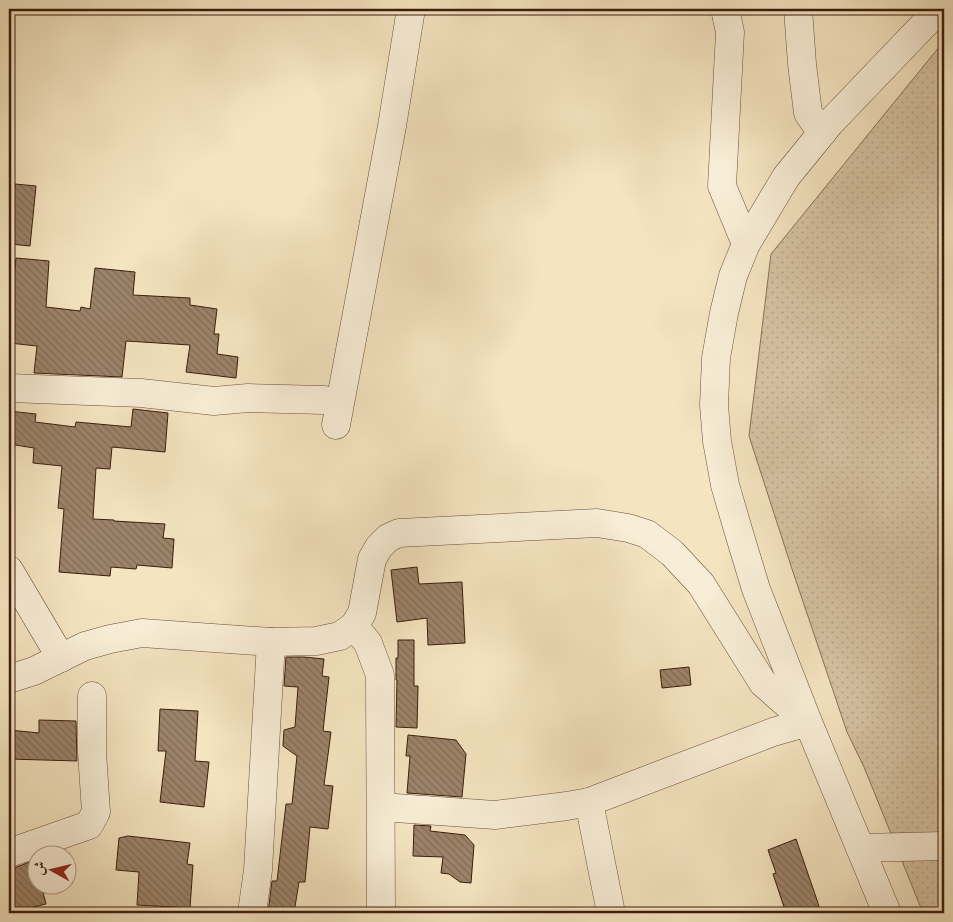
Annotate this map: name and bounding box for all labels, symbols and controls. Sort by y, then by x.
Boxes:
north arrow [28,844,78,894]
text: ش [28,860,50,876]

